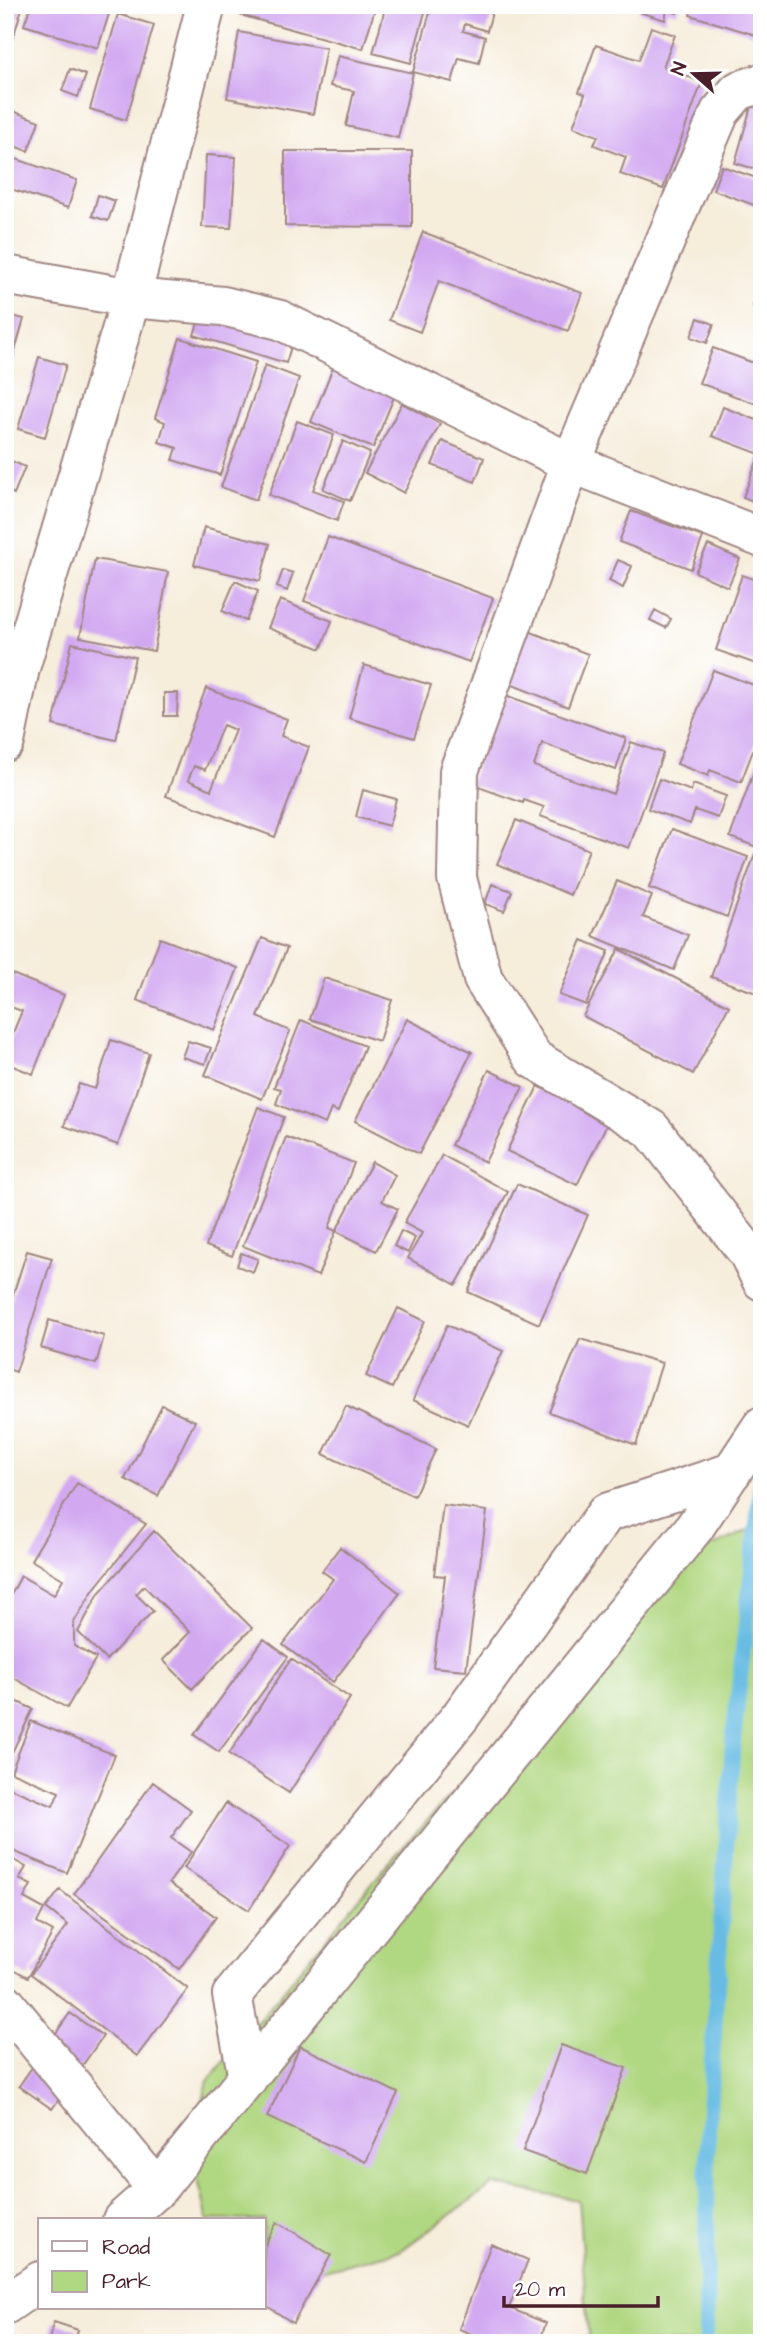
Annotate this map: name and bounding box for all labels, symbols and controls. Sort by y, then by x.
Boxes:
north arrow [658,38,728,108]
text: N [665,58,694,79]
legend [38,2218,266,2310]
text: Road [102,2233,150,2262]
scale bar [504,2264,658,2308]
text: Park [102,2267,151,2296]
text: 20 m [515,2275,566,2304]

